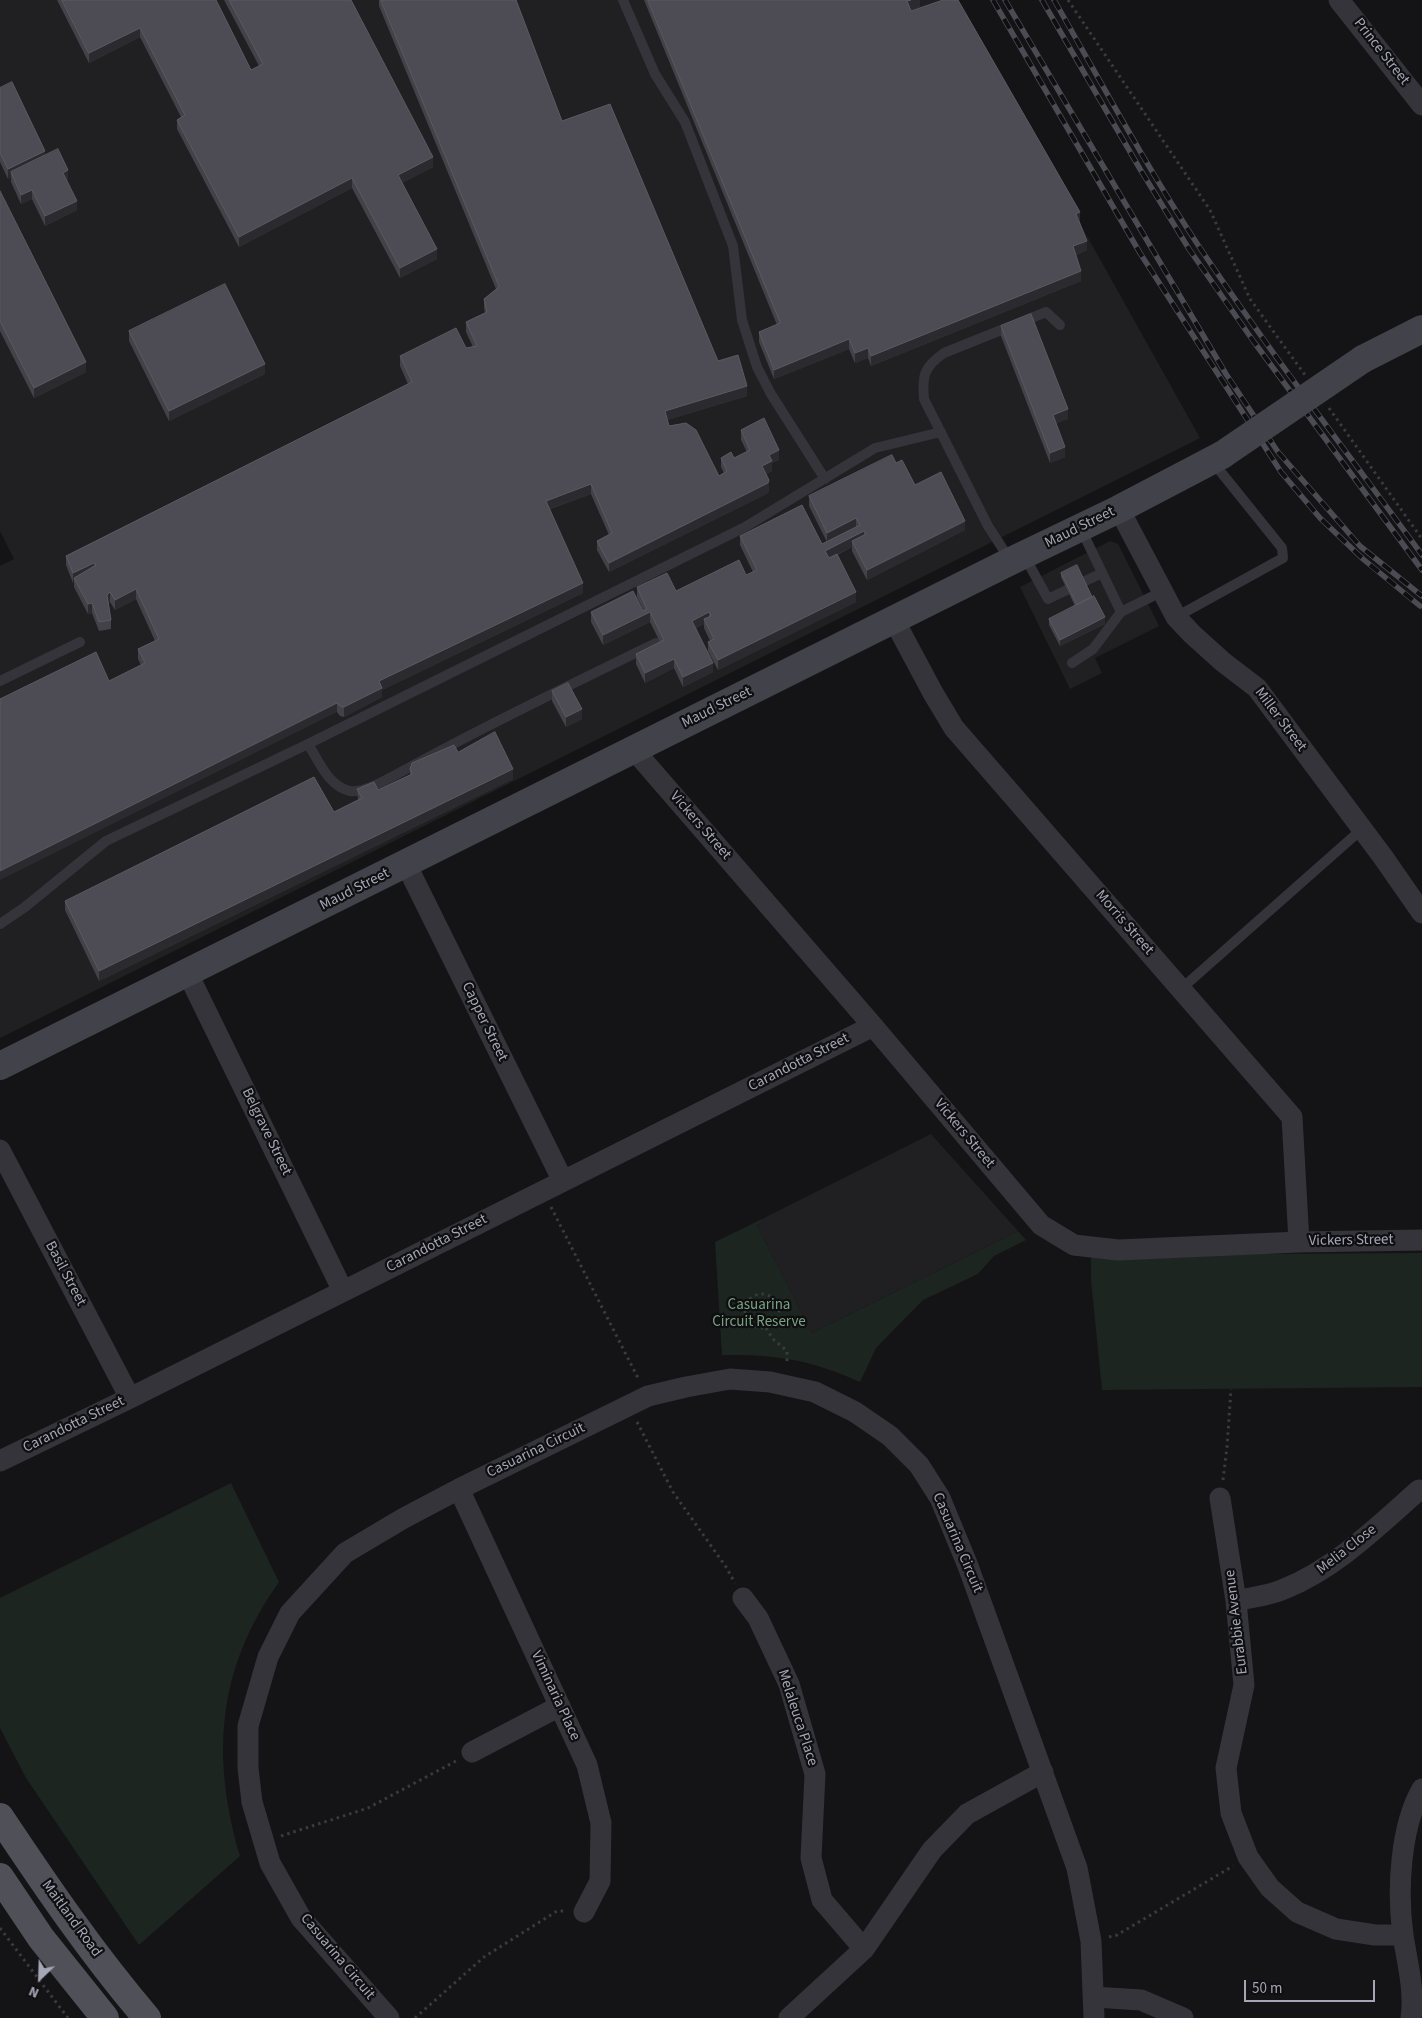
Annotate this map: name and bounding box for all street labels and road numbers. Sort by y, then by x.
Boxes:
street label: Prince Street [1349,15,1413,89]
street label: Maud Street [1042,503,1118,553]
street label: Maud Street [679,683,755,733]
street label: Miller Street [1250,684,1310,756]
street label: Vickers Street [665,788,735,864]
street label: Maud Street [317,865,393,915]
street label: Morris Street [1091,887,1157,959]
street label: Capper Street [457,979,511,1065]
street label: Carandotta Street [746,1030,852,1096]
street label: Belgrave Street [237,1085,295,1179]
street label: Vickers Street [930,1096,998,1172]
street label: Carandotta Street [384,1211,490,1277]
street label: Vickers Street [1308,1231,1394,1251]
street label: Basil Street [40,1239,90,1309]
street label: Carandotta Street [20,1393,128,1457]
street label: Casuarina Circuit [484,1419,588,1483]
street label: Casuarina Circuit [928,1490,986,1596]
street label: Melia Close [1314,1521,1380,1579]
street label: Eurabbie Avenue [1222,1569,1252,1675]
street label: Viminaria Place [526,1648,584,1744]
street label: Melaleuca Place [773,1668,821,1768]
street label: Maitland Road [37,1877,105,1961]
street label: Casuarina Circuit [296,1910,378,2004]

